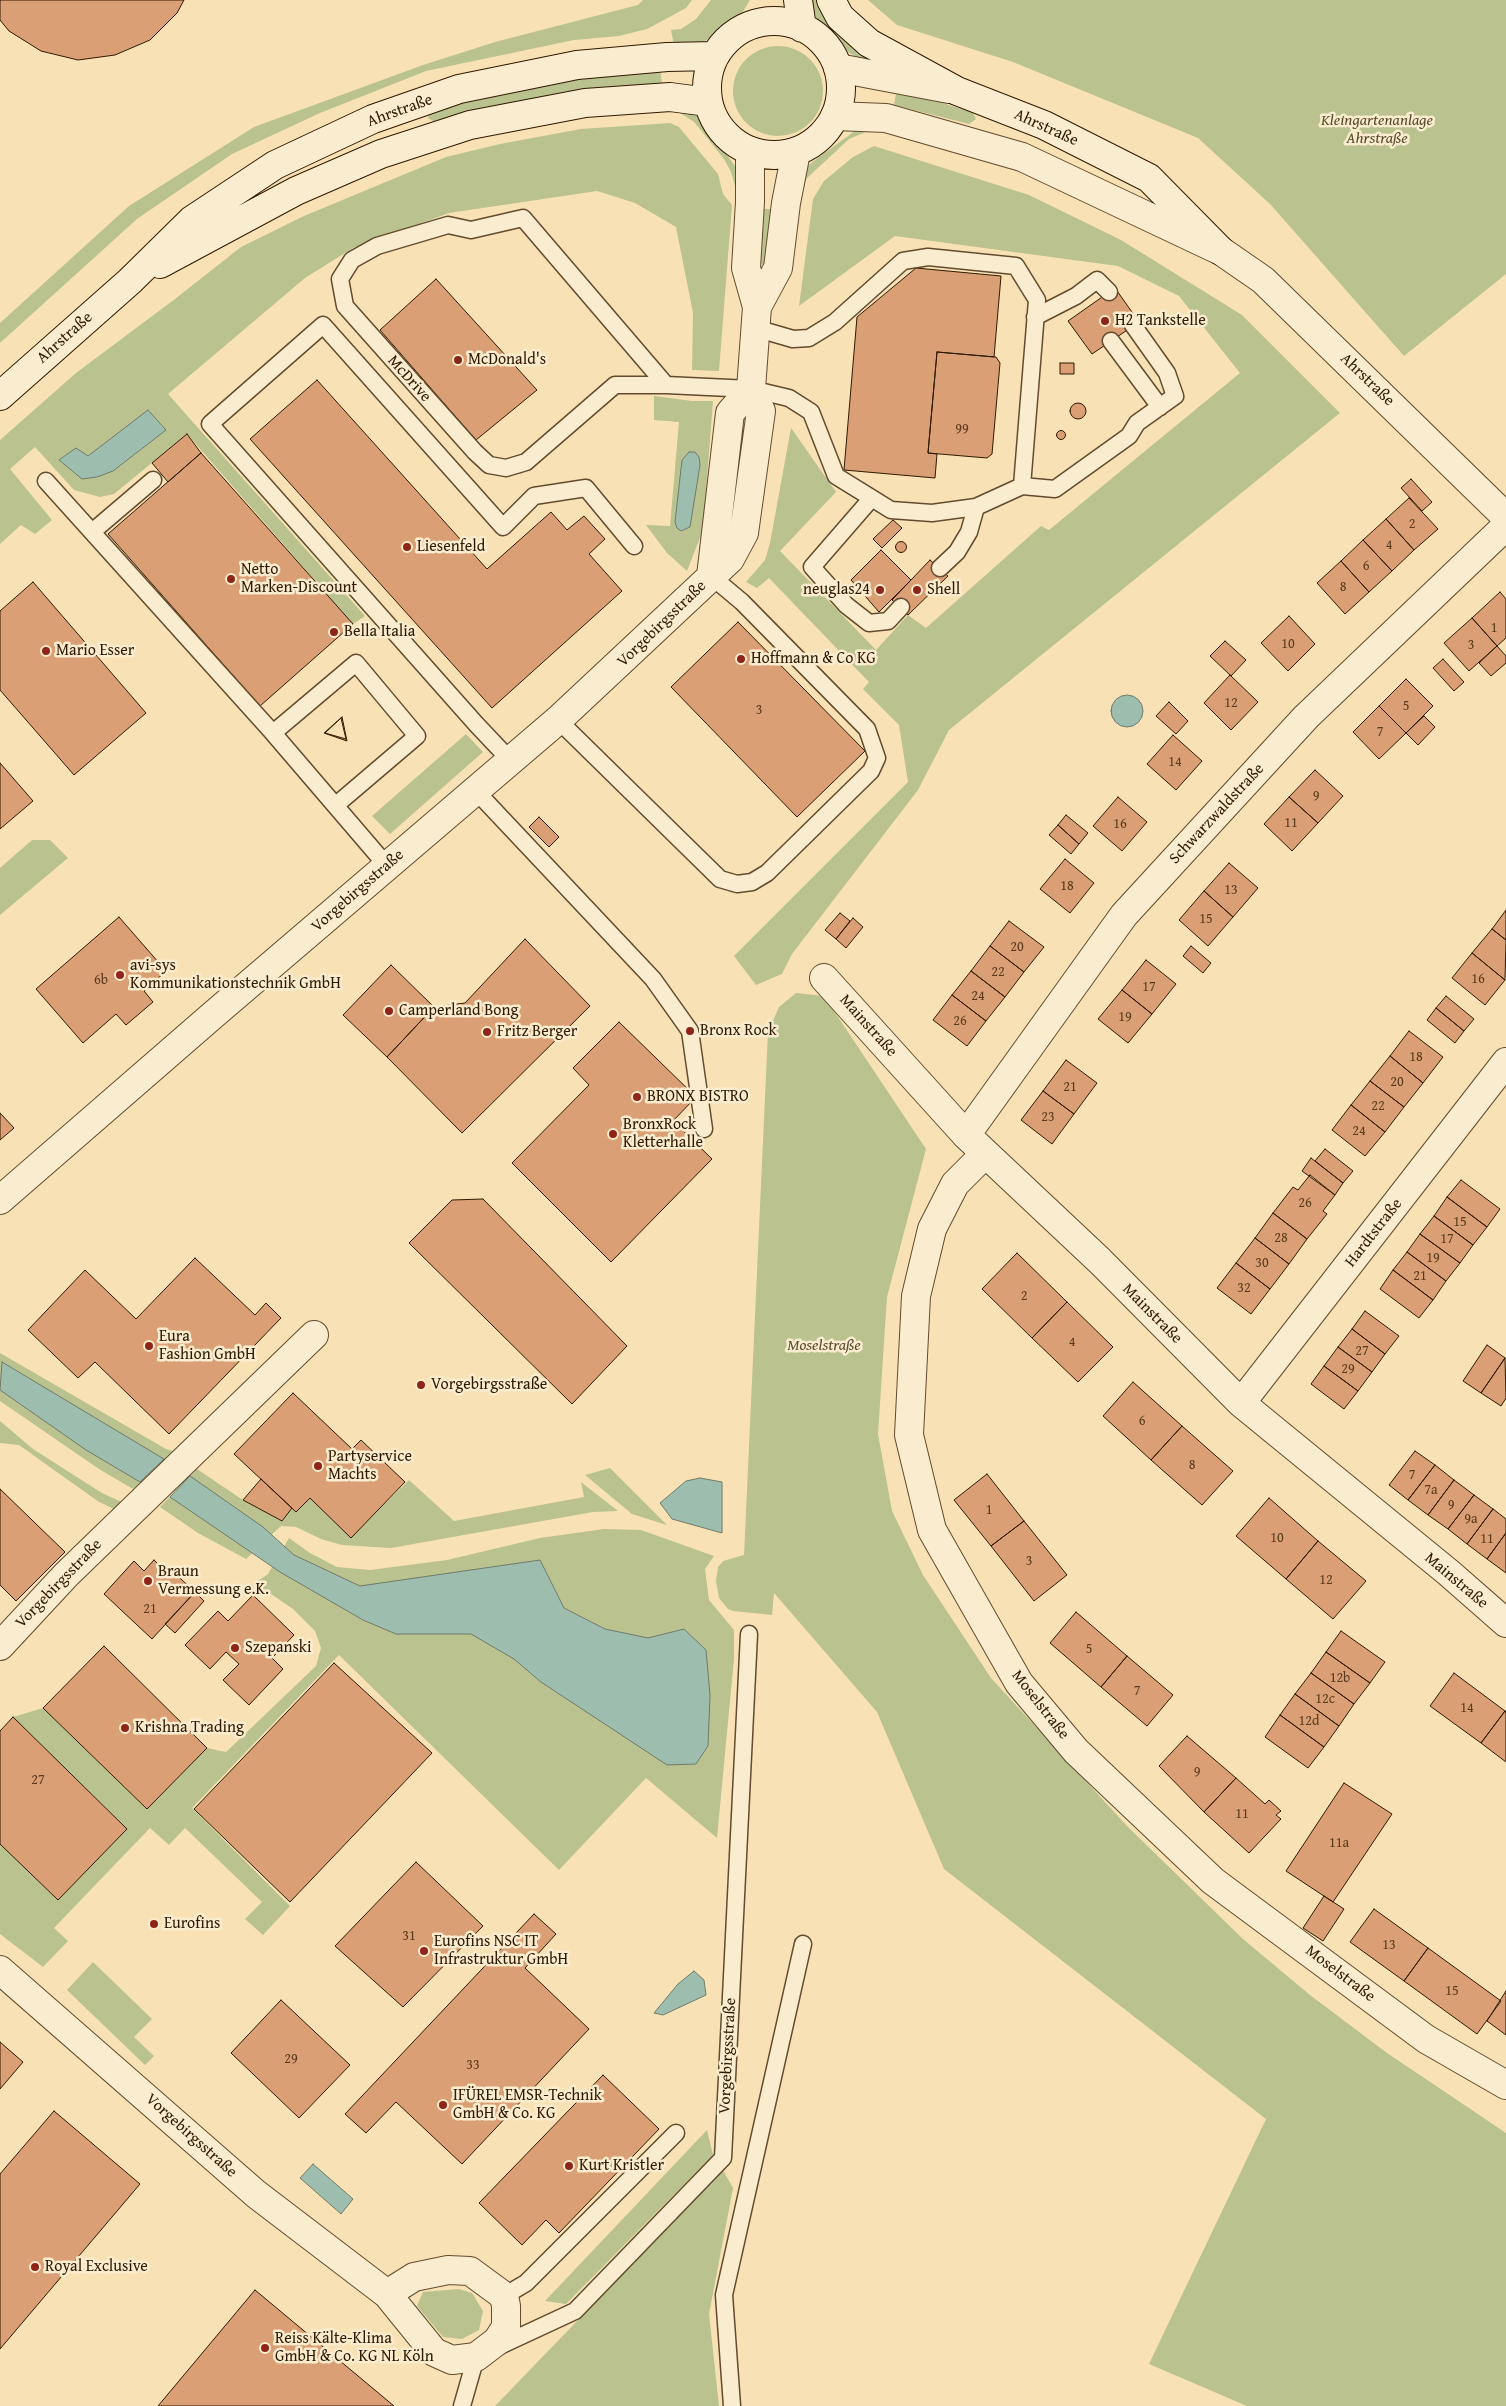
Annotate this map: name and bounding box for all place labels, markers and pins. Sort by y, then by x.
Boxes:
place label: H2 Tankstelle [1115,311,1206,331]
marker: H2 Tankstelle [1099,315,1111,327]
place label: McDonald's [468,350,546,370]
marker: McDonald's [452,354,464,366]
place label: Liesenfeld [417,537,485,557]
marker: Liesenfeld [401,541,413,553]
place label: Netto Marken-Discount [241,560,357,598]
marker: Netto Marken-Discount [225,573,237,585]
place label: neuglas24 [803,580,870,600]
place label: Shell [927,580,960,600]
marker: neuglas24 [874,584,886,596]
marker: Shell [911,584,923,596]
place label: Bella Italia [344,622,415,642]
marker: Bella Italia [328,626,340,638]
place label: Mario Esser [56,641,134,661]
marker: Mario Esser [40,645,52,657]
place label: Hoffmann & Co KG [751,649,876,669]
marker: Hoffmann & Co KG [735,653,747,665]
place label: avi-sys Kommunikationstechnik GmbH [130,956,341,994]
marker: avi-sys Kommunikationstechnik GmbH [114,969,126,981]
place label: Camperland Bong [399,1001,518,1021]
marker: Camperland Bong [383,1005,395,1017]
place label: Bronx Rock [700,1021,777,1041]
place label: Fritz Berger [497,1022,577,1042]
marker: Bronx Rock [684,1025,696,1037]
marker: Fritz Berger [481,1026,493,1038]
place label: BRONX BISTRO [647,1087,749,1107]
marker: BRONX BISTRO [631,1091,643,1103]
place label: BronxRock Kletterhalle [623,1115,703,1153]
marker: BronxRock Kletterhalle [607,1128,619,1140]
place label: Eura Fashion GmbH [159,1327,256,1365]
marker: Eura Fashion GmbH [143,1340,155,1352]
place label: Vorgebirgsstraße [431,1375,547,1395]
marker: Vorgebirgsstraße [415,1379,427,1391]
place label: Partyservice Machts [328,1447,412,1485]
marker: Partyservice Machts [312,1460,324,1472]
place label: Braun Vermessung e.K. [158,1562,269,1600]
marker: Braun Vermessung e.K. [142,1575,154,1587]
place label: Szepanski [245,1638,311,1658]
marker: Szepanski [229,1642,241,1654]
place label: Krishna Trading [135,1718,244,1738]
marker: Krishna Trading [119,1722,131,1734]
place label: Eurofins [164,1914,220,1934]
marker: Eurofins [148,1918,160,1930]
place label: Eurofins NSC IT Infrastruktur GmbH [434,1932,568,1970]
marker: Eurofins NSC IT Infrastruktur GmbH [418,1945,430,1957]
place label: IFÜREL EMSR-Technik GmbH & Co. KG [453,2086,602,2124]
marker: IFÜREL EMSR-Technik GmbH & Co. KG [437,2099,449,2111]
place label: Kurt Kristler [579,2156,664,2176]
marker: Kurt Kristler [563,2160,575,2172]
place label: Royal Exclusive [45,2257,148,2277]
marker: Royal Exclusive [29,2261,41,2273]
place label: Reiss Kälte-Klima GmbH & Co. KG NL Köln [275,2329,434,2367]
marker: Reiss Kälte-Klima GmbH & Co. KG NL Köln [259,2342,271,2354]

